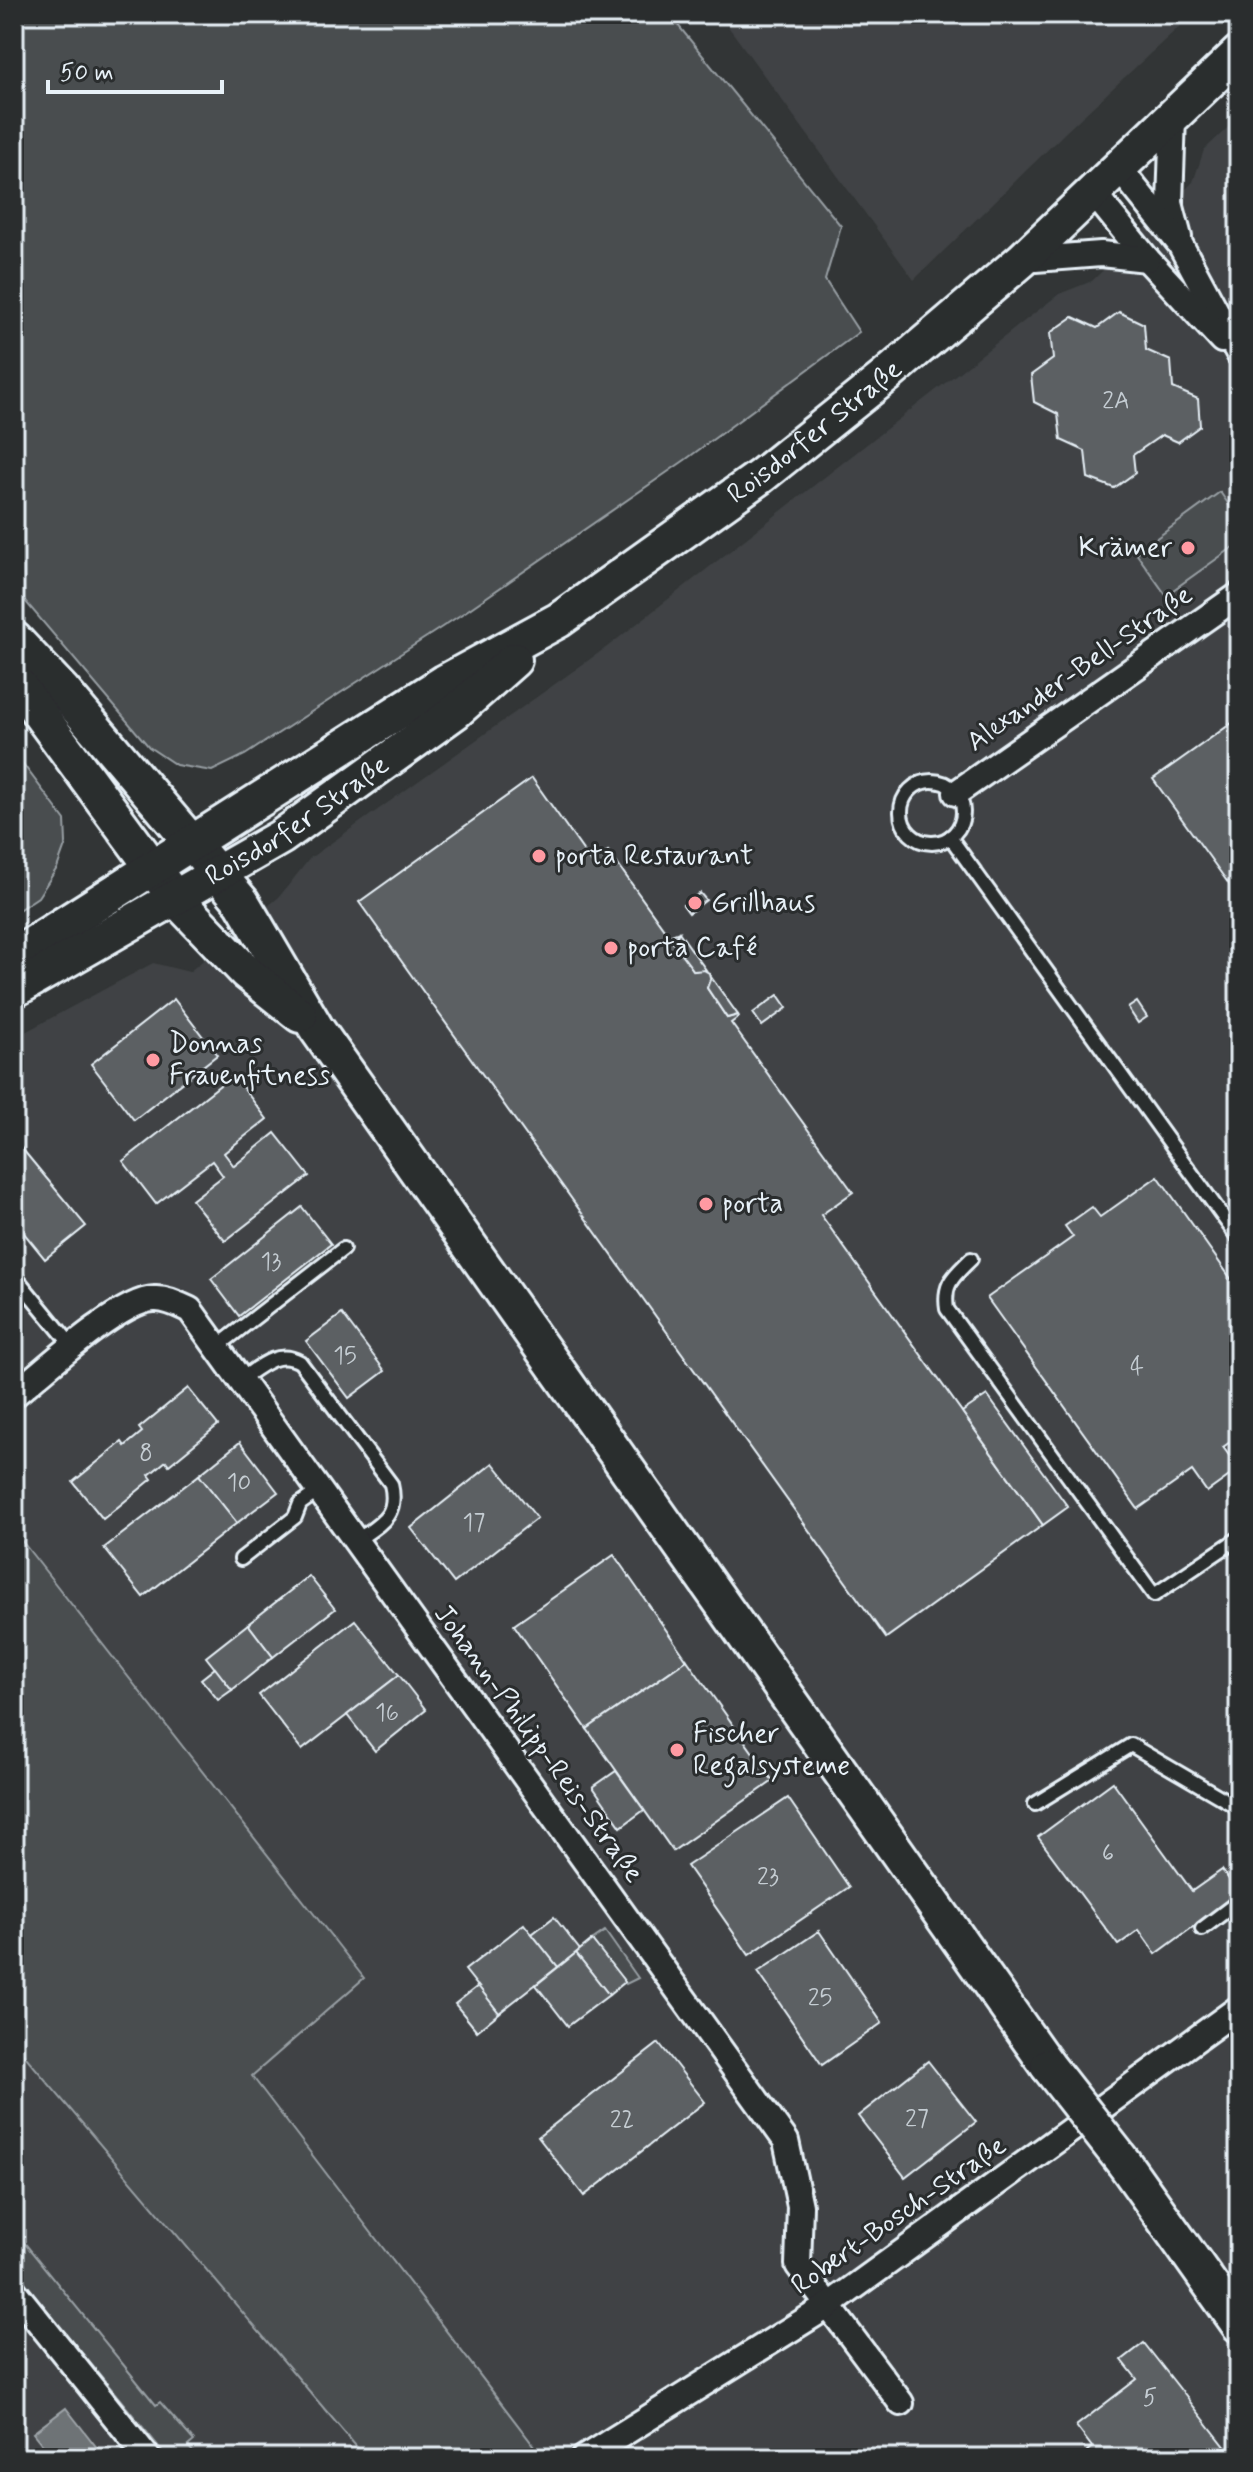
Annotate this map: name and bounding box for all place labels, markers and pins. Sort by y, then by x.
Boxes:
place label: Krämer [1079,530,1172,567]
marker: Krämer [1179,539,1197,557]
place label: porta Restaurant [555,838,753,875]
marker: porta Restaurant [530,847,548,865]
place label: Grillhaus [711,885,815,922]
marker: Grillhaus [686,894,704,912]
place label: porta Café [627,930,757,967]
marker: porta Café [602,939,620,957]
place label: Donnas Frauenfitness [169,1026,330,1095]
marker: Donnas Frauenfitness [144,1051,162,1069]
place label: porta [722,1186,783,1223]
marker: porta [697,1195,715,1213]
place label: Fischer Regalsysteme [693,1716,850,1788]
marker: Fischer Regalsysteme [668,1741,686,1759]

